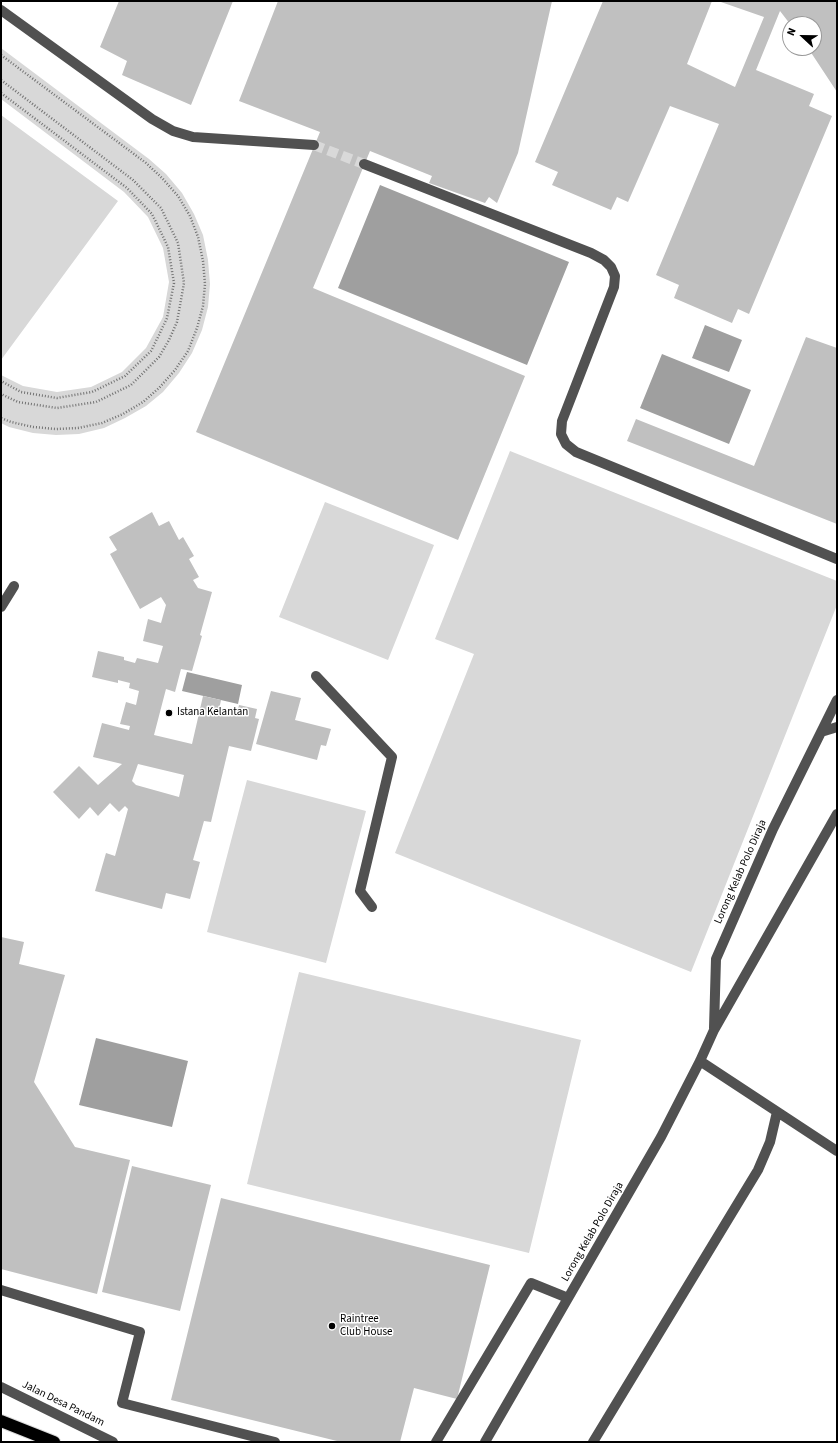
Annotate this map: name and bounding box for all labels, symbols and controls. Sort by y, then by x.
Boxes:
north arrow [782,16,822,56]
text: N [783,25,800,38]
place label: Istana Kelantan [177,706,248,720]
marker: Istana Kelantan [164,708,174,718]
street label: Lorong Kelab Polo Diraja [712,818,770,926]
street label: Lorong Kelab Polo Diraja [559,1180,627,1284]
place label: Raintree Club House [340,1313,393,1339]
marker: Raintree Club House [327,1321,337,1331]
street label: Jalan Desa Pandam [20,1378,106,1430]

